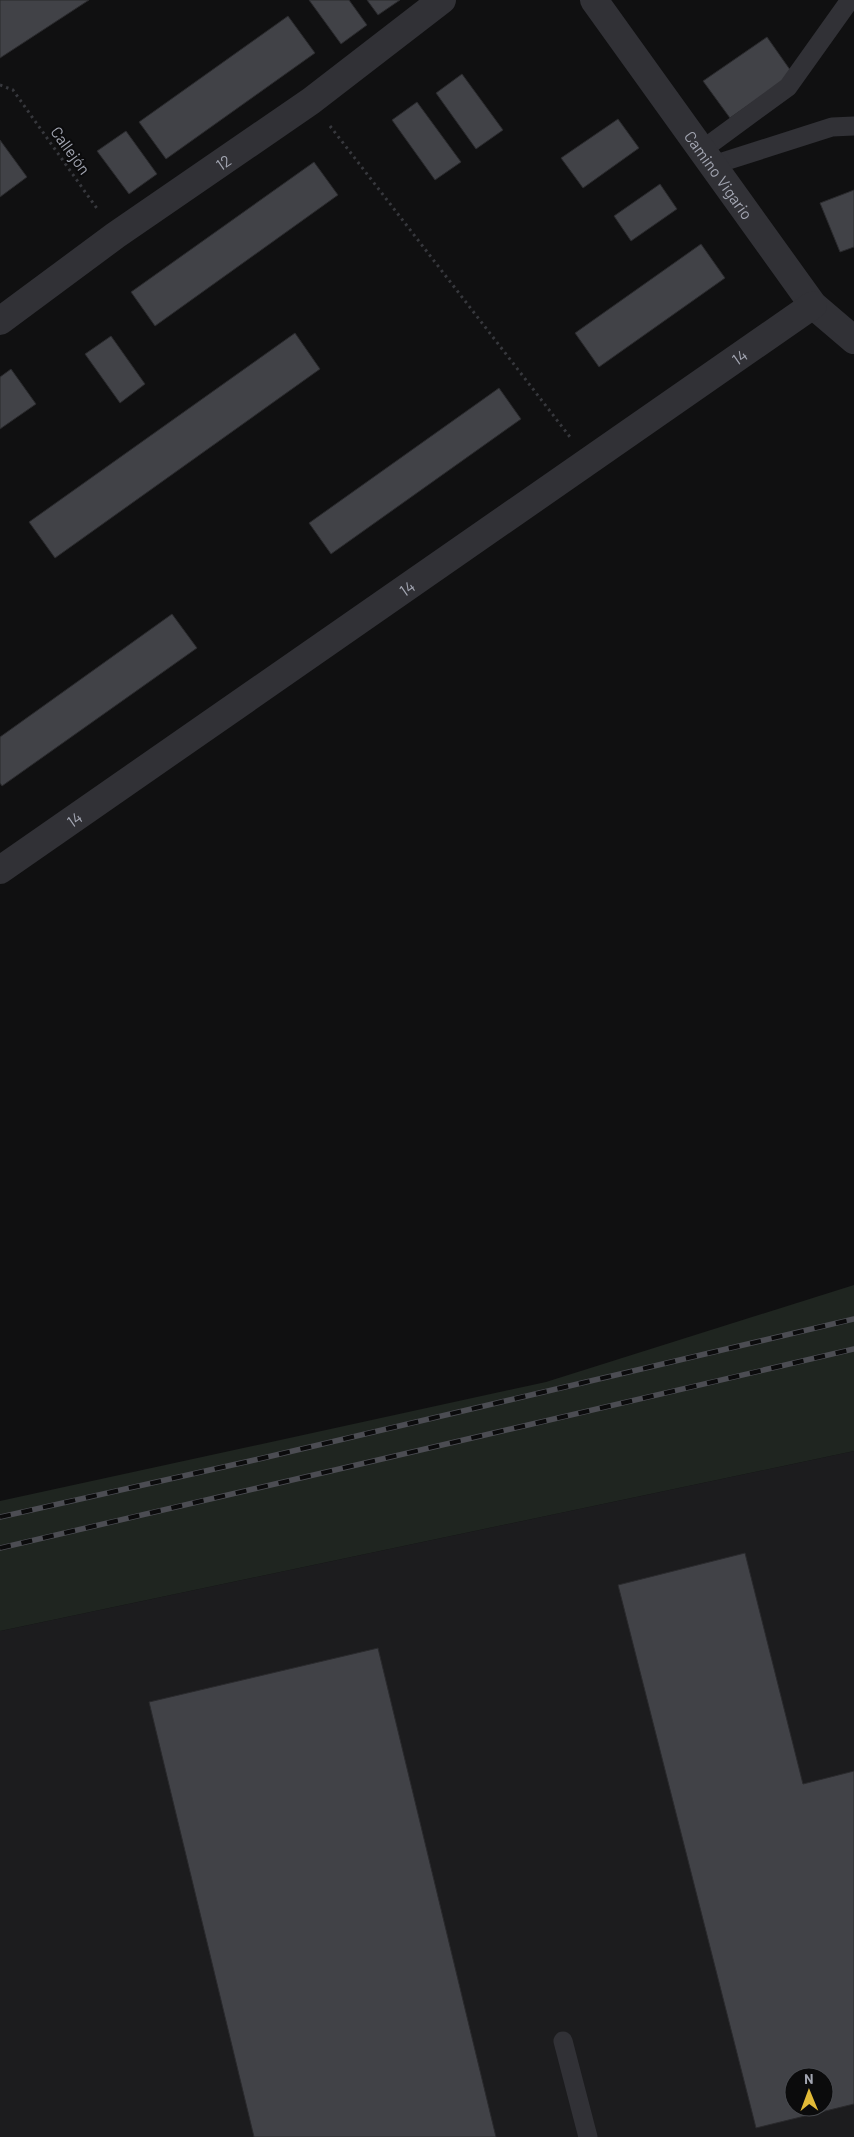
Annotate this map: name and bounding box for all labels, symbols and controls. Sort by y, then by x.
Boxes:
street label: Callejón [47,122,95,178]
street label: Camino Vigario [681,127,758,223]
street label: 12 [212,150,234,173]
street label: 14 [728,344,750,368]
street label: 14 [395,576,418,599]
street label: 14 [63,807,85,831]
north arrow [784,2067,834,2117]
text: N [804,2070,814,2087]

